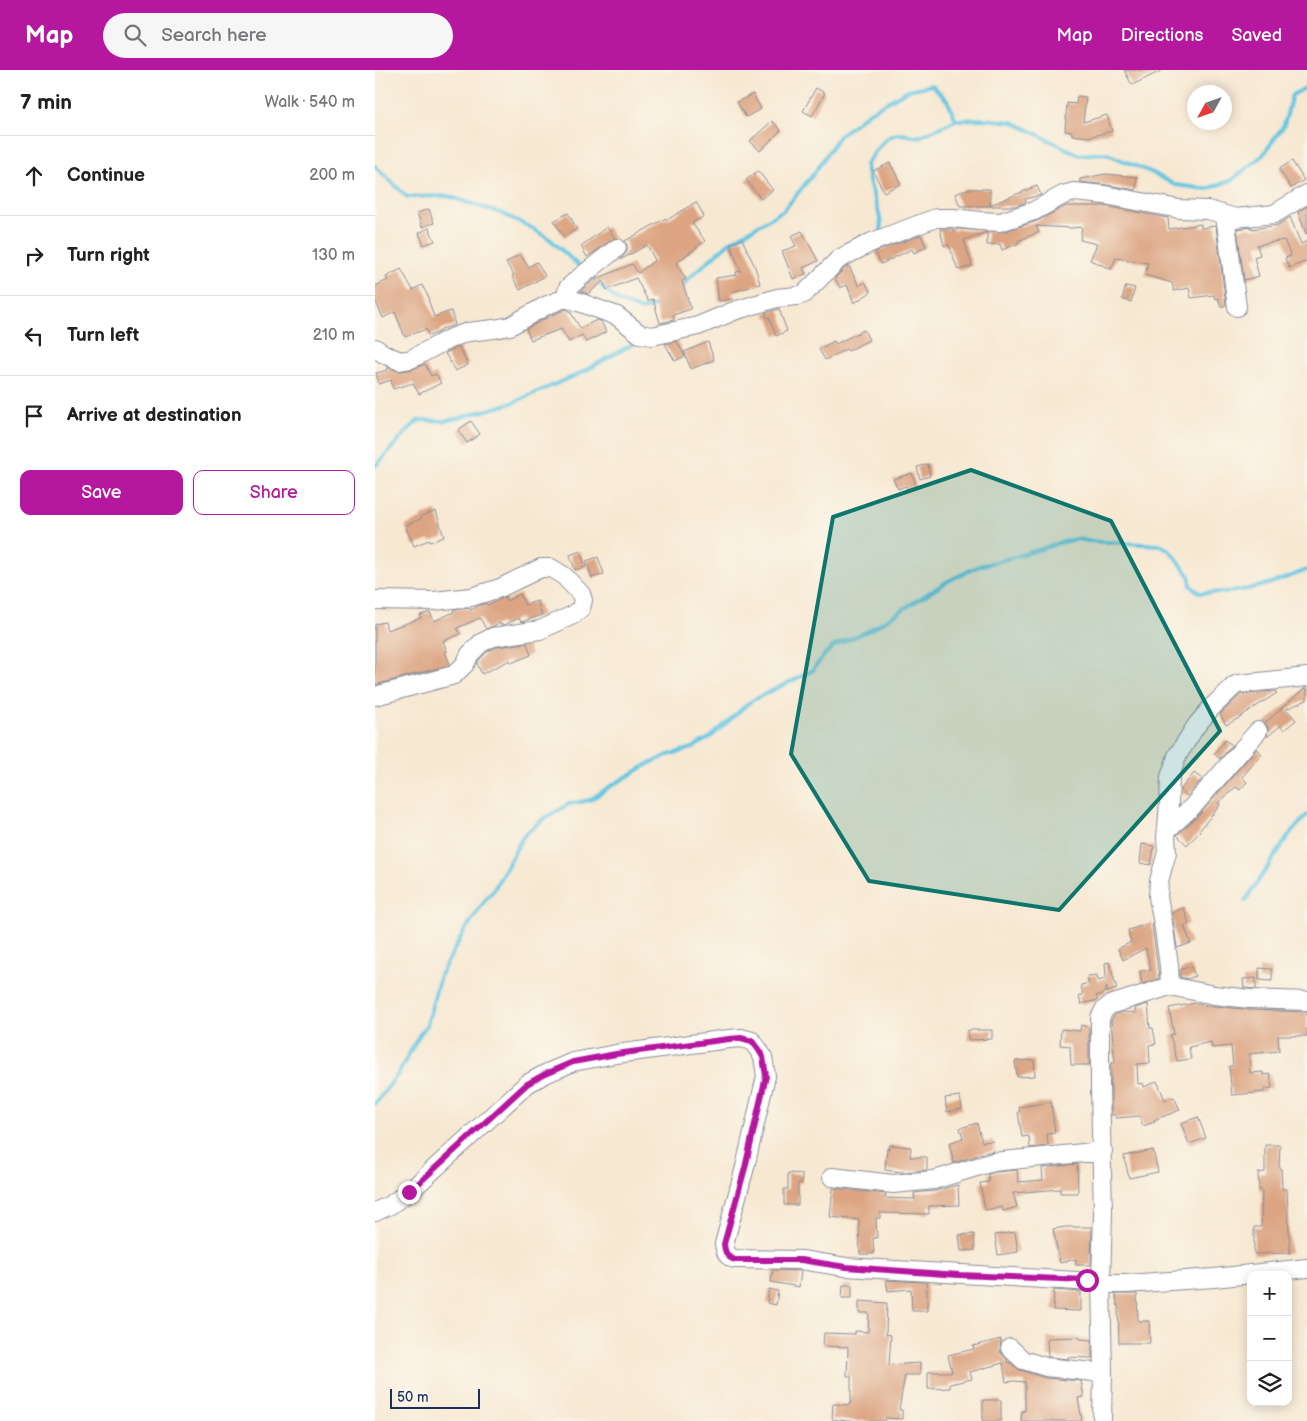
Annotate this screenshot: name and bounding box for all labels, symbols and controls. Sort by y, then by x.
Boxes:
search box [103,13,453,58]
text: Map [25,21,73,50]
icon: search [121,21,149,49]
text: Search here [161,24,267,47]
text: Map [1057,25,1093,46]
text: Directions [1121,25,1203,46]
text: Saved [1231,25,1282,46]
north arrow [1187,85,1232,130]
text: 7 min [20,90,72,115]
text: Walk · 540 m [265,93,355,112]
icon: ahead [20,162,48,190]
text: Continue [67,164,145,187]
text: 200 m [309,166,355,185]
icon: right [20,242,48,270]
text: Turn right [67,244,150,267]
text: 130 m [312,246,355,265]
icon: left [20,322,48,350]
text: Turn left [67,324,139,347]
text: 210 m [313,326,355,345]
icon: arrive [20,402,48,430]
text: Arrive at destination [67,404,242,427]
button: Save [20,470,183,515]
button: Share [193,470,355,515]
route end [398,1181,421,1204]
route start [1076,1269,1099,1292]
map controls [1247,1271,1292,1406]
button: + [1247,1271,1292,1316]
button: − [1247,1316,1292,1361]
button: layers [1247,1361,1292,1406]
scale bar [390,1386,480,1409]
text: 50 m [397,1389,429,1406]

